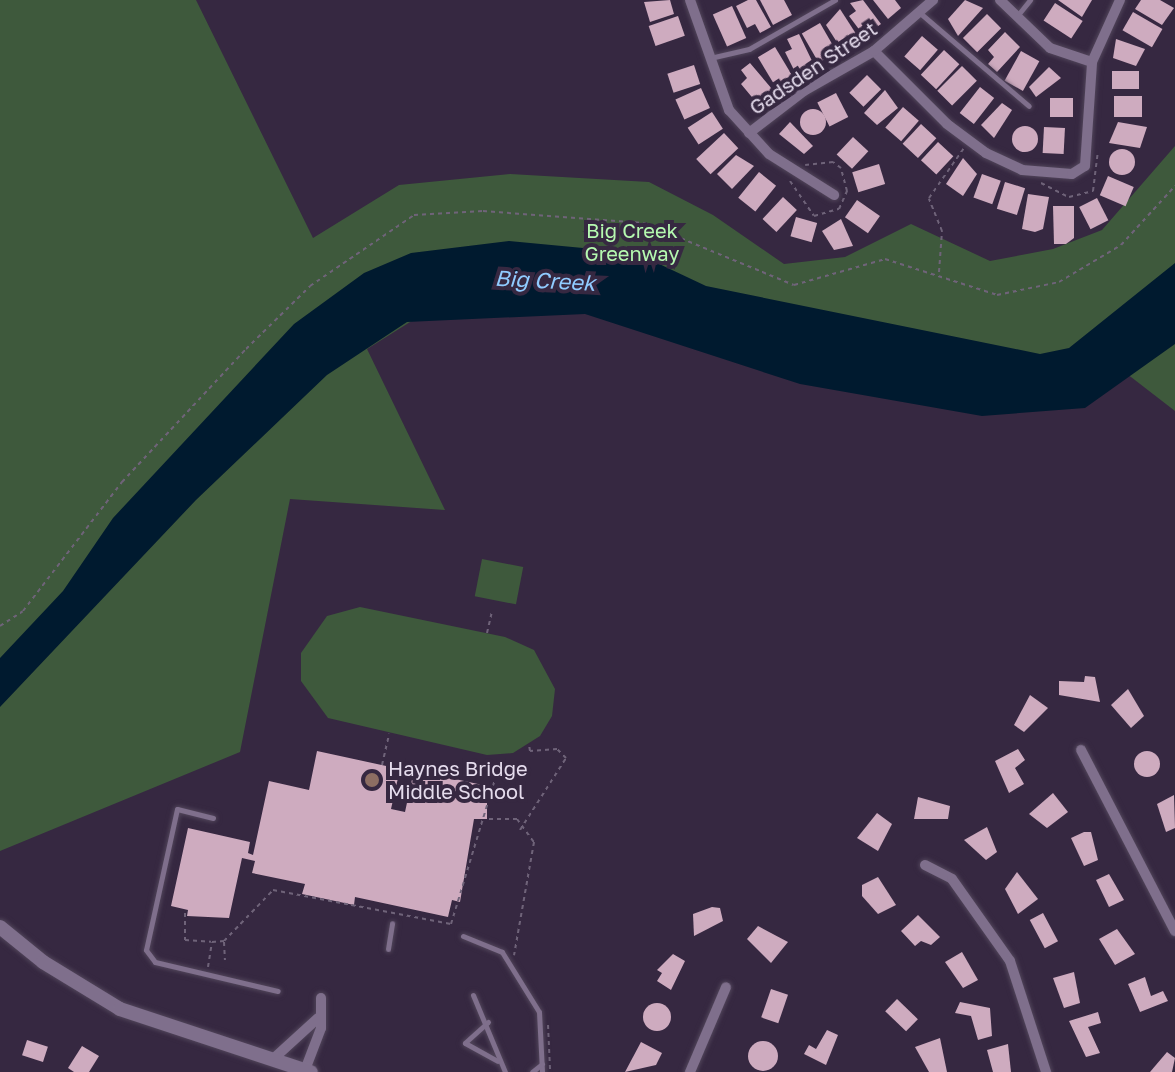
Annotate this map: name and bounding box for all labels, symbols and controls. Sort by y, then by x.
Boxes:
street label: Gadsden Street [745,16,881,120]
park label: Big Creek Greenway [585,219,679,266]
water label: Big Creek [494,264,596,296]
place label: Haynes Bridge Middle School [388,756,528,803]
marker: Haynes Bridge Middle School [363,771,381,789]

